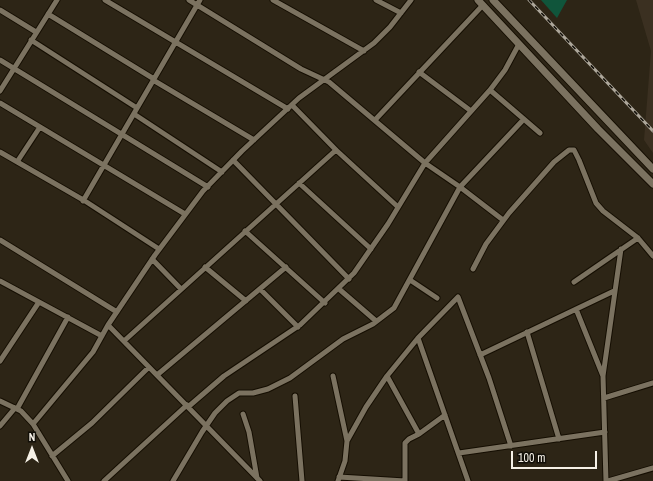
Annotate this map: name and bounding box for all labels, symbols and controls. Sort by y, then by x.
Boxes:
north arrow [12,429,52,469]
text: N [29,430,35,444]
scale bar [513,443,599,469]
text: 100 m [518,450,545,466]

